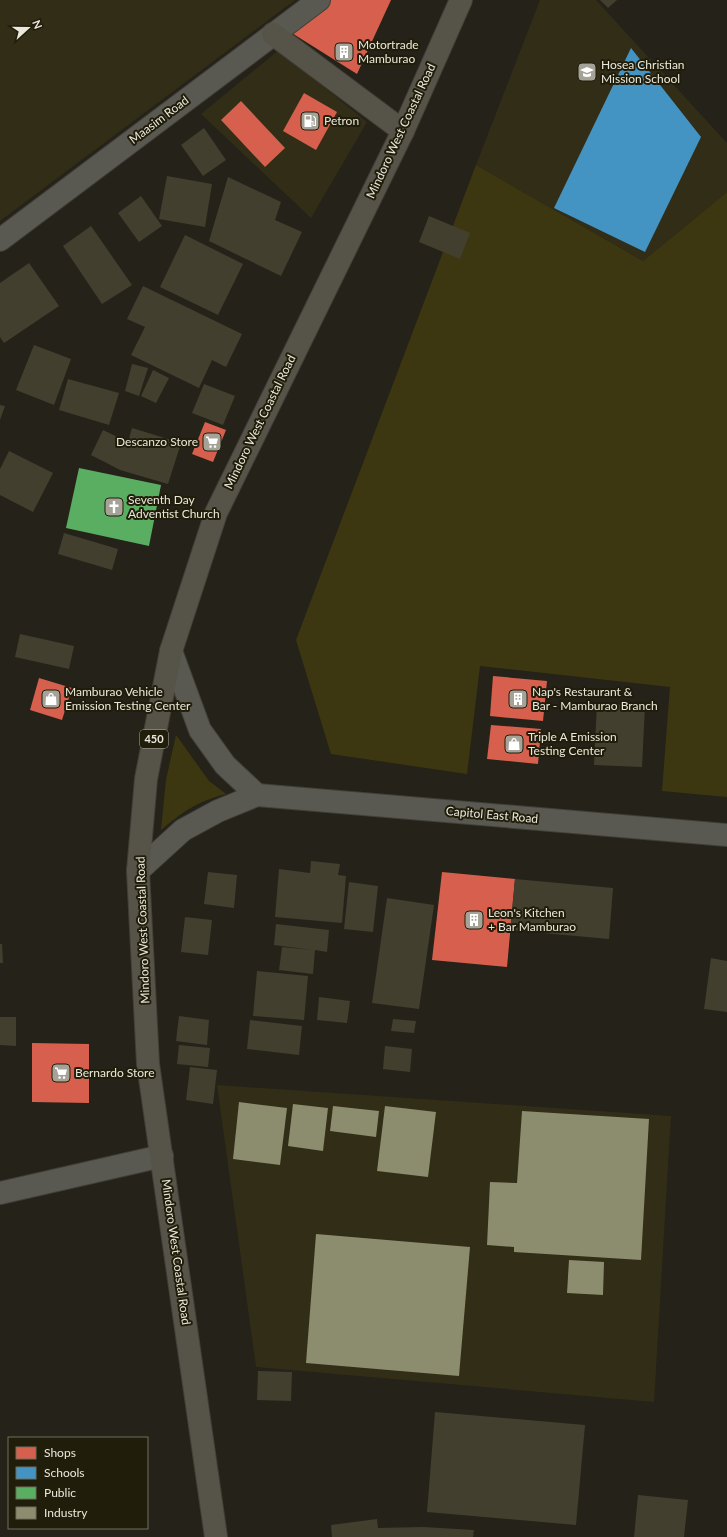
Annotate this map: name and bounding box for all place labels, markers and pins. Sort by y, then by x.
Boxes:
place label: Motortrade Mamburao [358,37,419,66]
building icon: Motortrade Mamburao [333,41,355,63]
place label: Hosea Christian Mission School [601,57,685,86]
school or university icon: Hosea Christian Mission School [576,61,598,83]
fuel station icon: Petron [299,110,321,132]
place label: Petron [324,113,359,128]
supermarket icon: Descanzo Store [201,431,223,453]
place label: Descanzo Store [116,434,198,449]
place label: Seventh Day Adventist Church [128,492,220,521]
church icon: Seventh Day Adventist Church [103,496,125,518]
place label: Mamburao Vehicle Emission Testing Center [65,684,191,713]
place label: Nap's Restaurant & Bar - Mamburao Branch [532,684,658,713]
shop icon: Mamburao Vehicle Emission Testing Center [40,688,62,710]
building icon: Nap's Restaurant & Bar - Mamburao Branch [507,688,529,710]
place label: Triple A Emission Testing Center [528,729,617,758]
shop icon: Triple A Emission Testing Center [503,733,525,755]
place label: Leon's Kitchen + Bar Mamburao [488,905,576,934]
building icon: Leon's Kitchen + Bar Mamburao [463,909,485,931]
supermarket icon: Bernardo Store [50,1062,72,1084]
place label: Bernardo Store [75,1065,155,1080]

